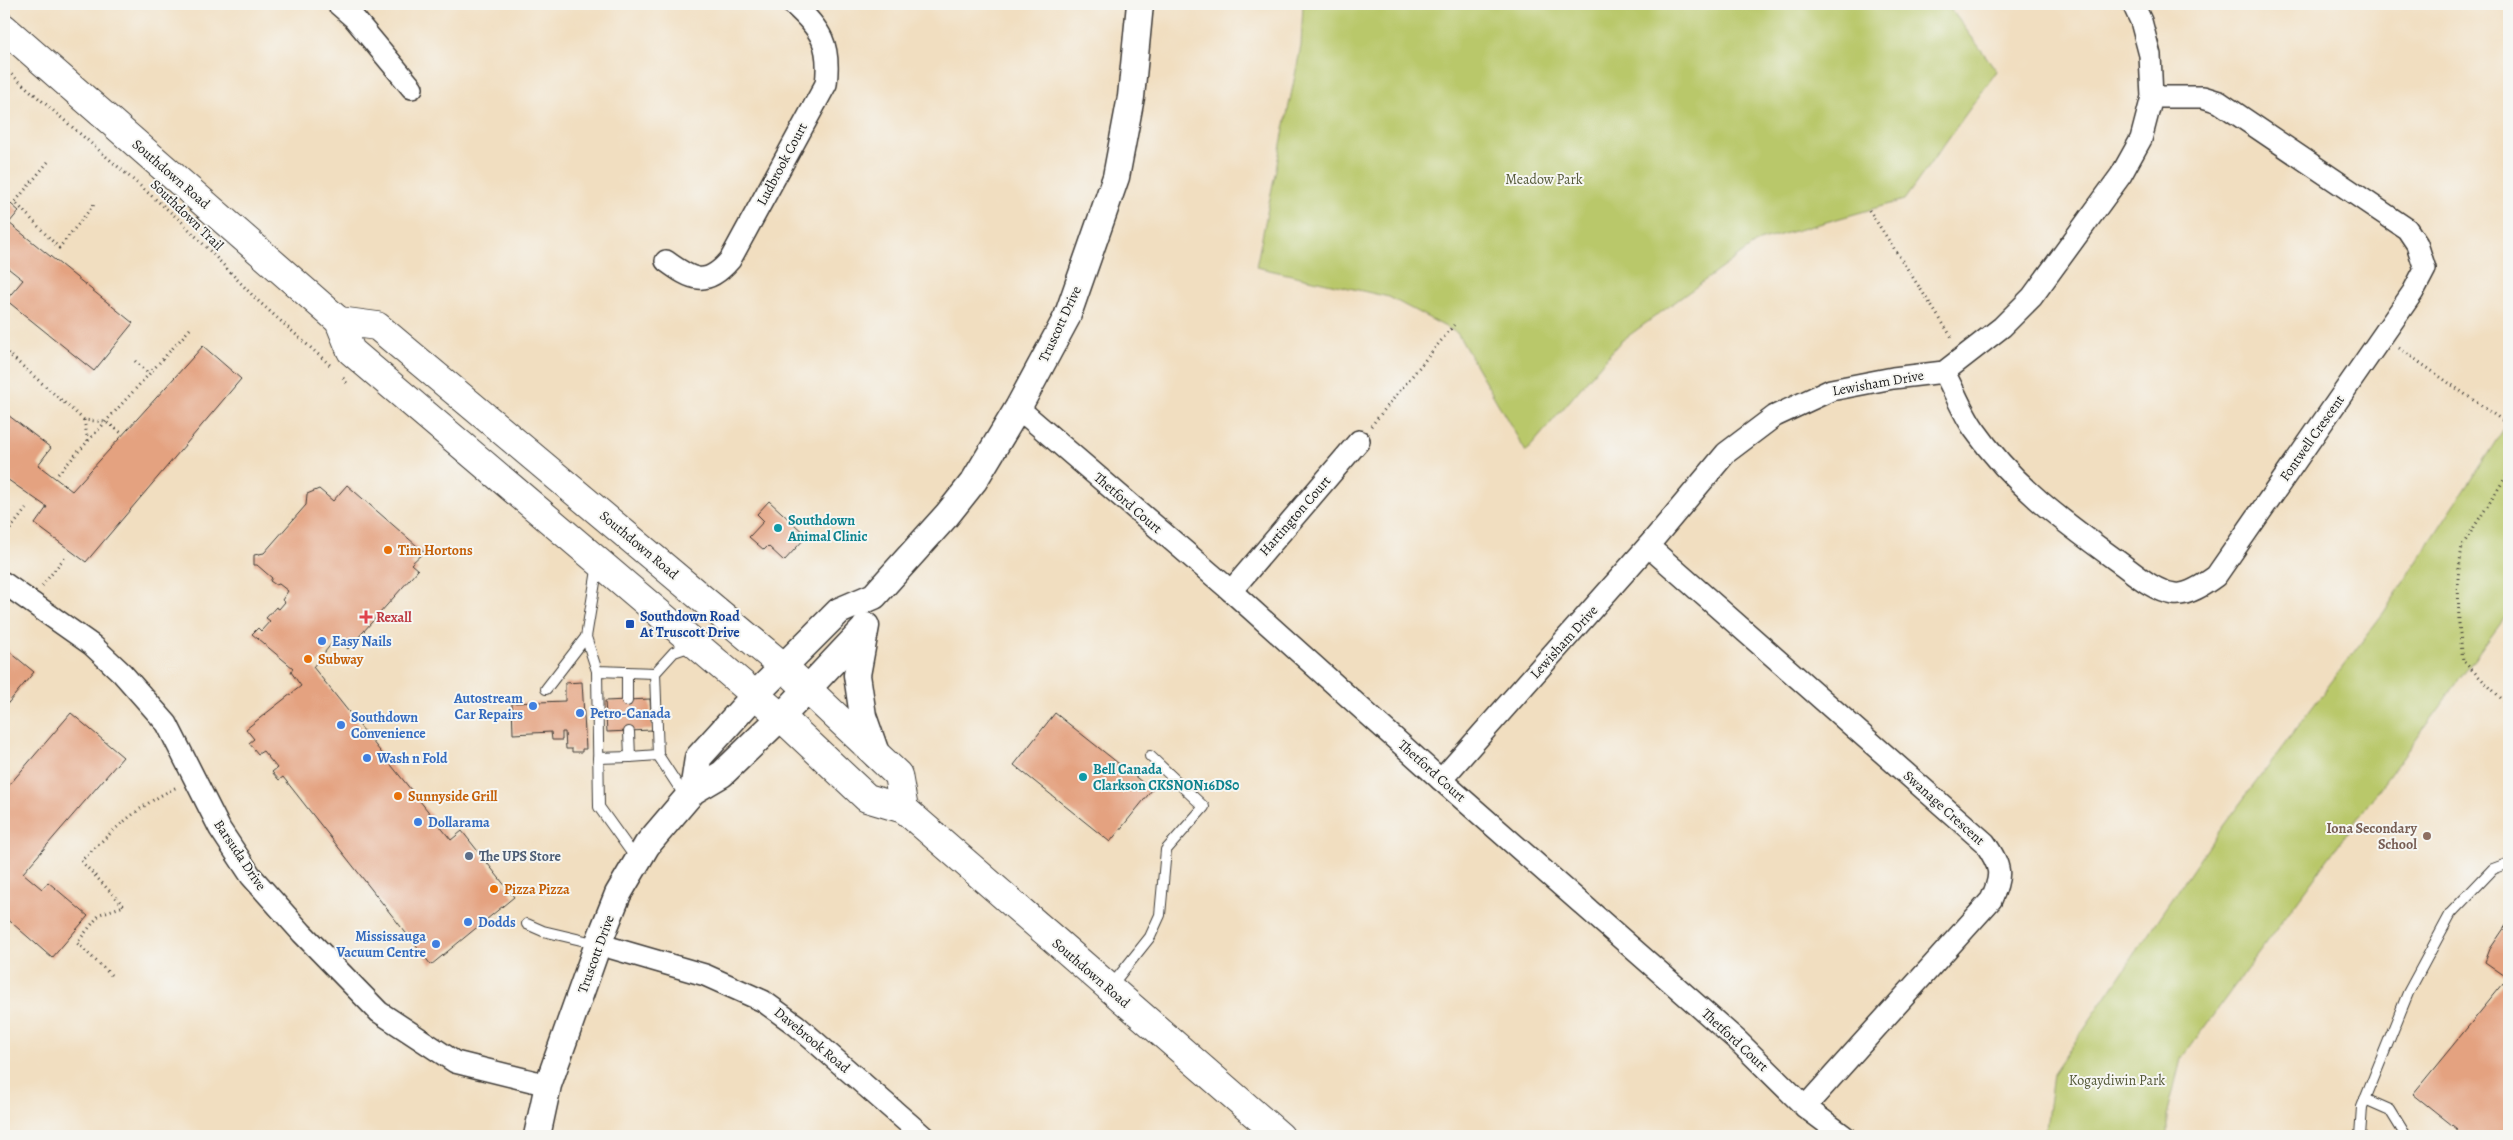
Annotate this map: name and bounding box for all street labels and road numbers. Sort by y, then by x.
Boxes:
street label: Ludbrook Court [752,119,812,209]
street label: Southdown Road [128,135,214,213]
street label: Southdown Trail [146,175,228,255]
street label: Truscott Drive [1034,283,1086,365]
street label: Lewisham Drive [1831,366,1925,400]
street label: Fontwell Crescent [2275,391,2349,485]
street label: Thetford Court [1090,468,1166,538]
street label: Hartington Court [1255,472,1335,560]
street label: Southdown Road [596,506,683,584]
street label: Lewisham Drive [1526,601,1602,683]
street label: Thetford Court [1394,736,1470,807]
street label: Swanage Crescent [1899,766,1989,850]
street label: Barsuda Drive [209,816,271,894]
street label: Truscott Drive [573,912,619,996]
street label: Southdown Road [1048,934,1134,1012]
street label: Davebrook Road [770,1003,854,1078]
street label: Thetford Court [1698,1004,1773,1076]

